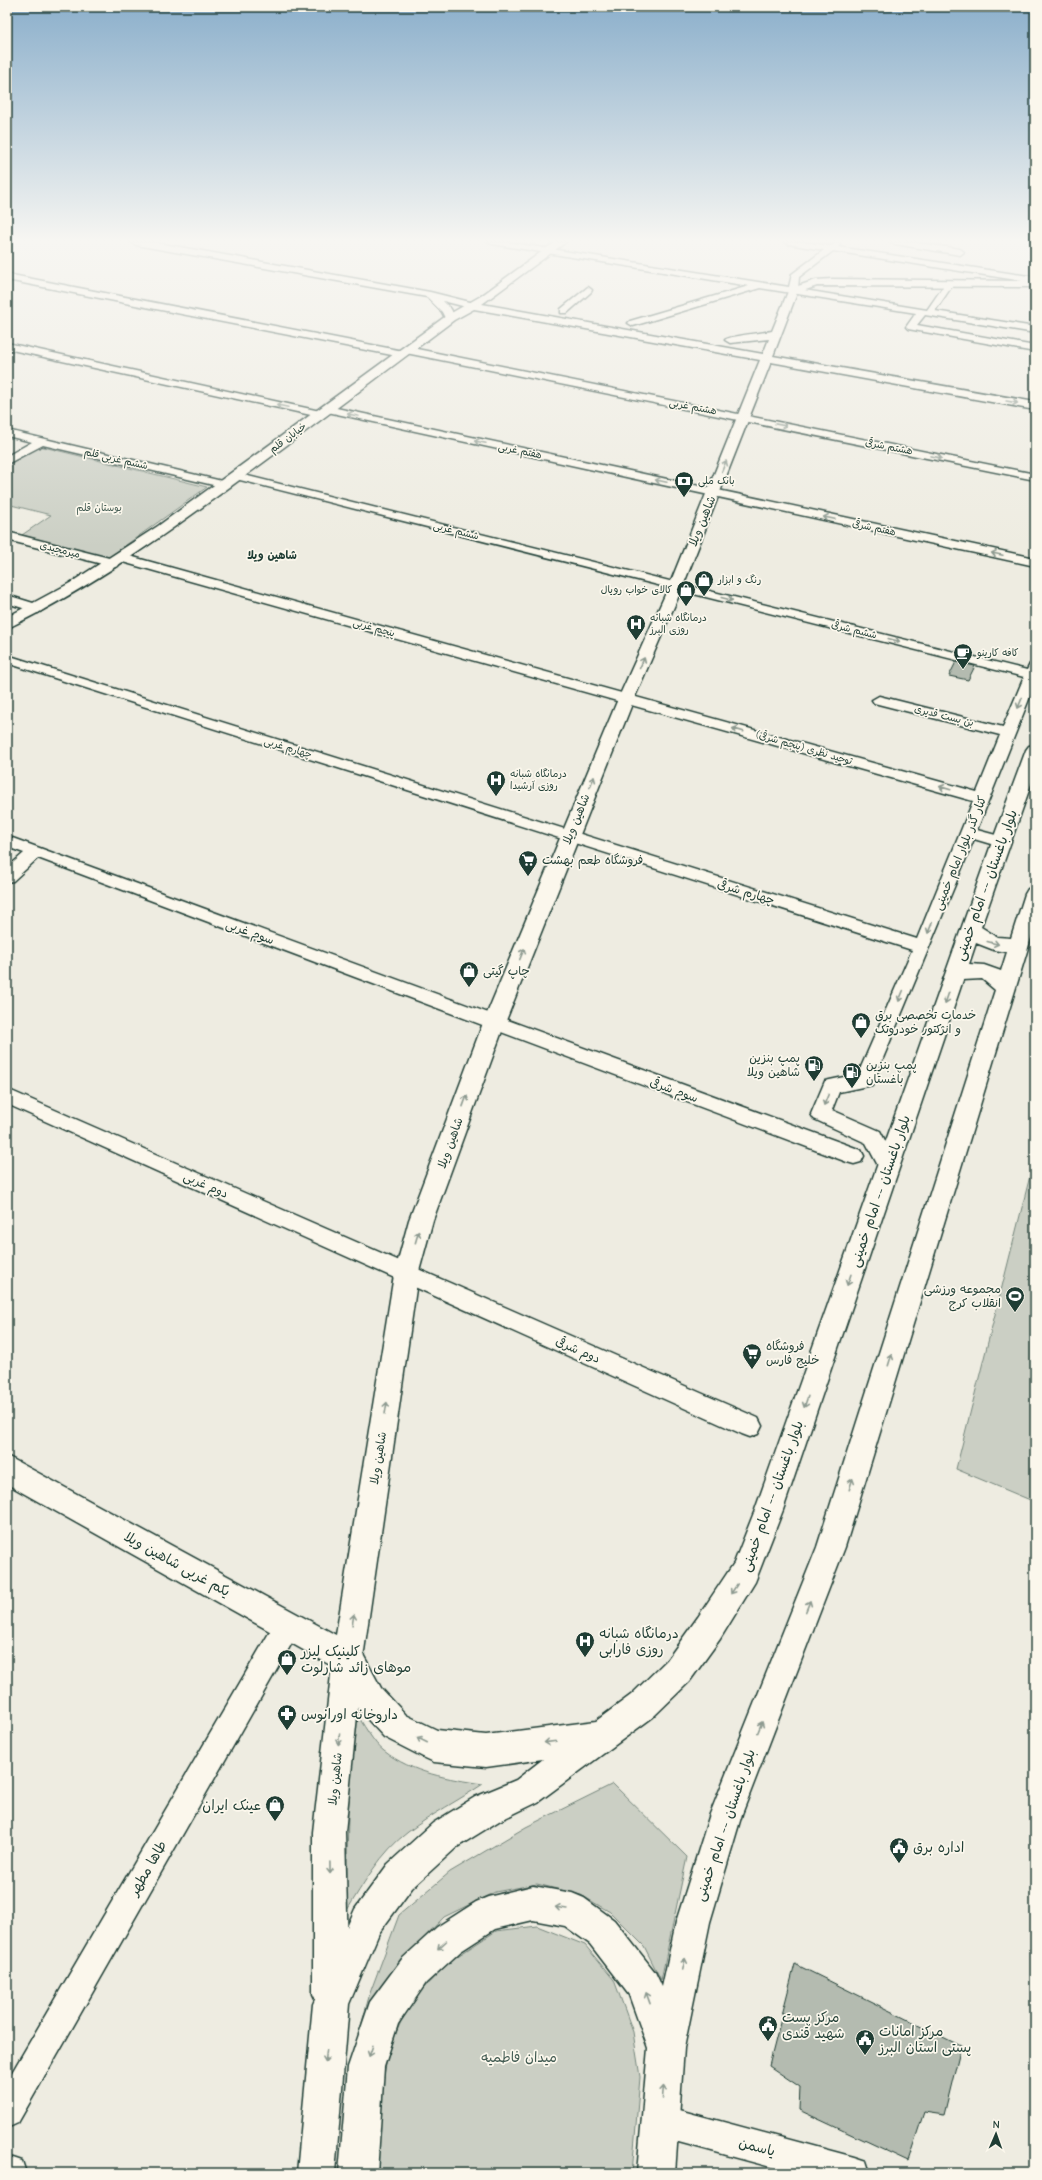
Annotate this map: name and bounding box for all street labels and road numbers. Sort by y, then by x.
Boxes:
street label: هشتم غربی [668,397,718,418]
street label: خیابان قلم [267,420,310,457]
street label: هشتم شرقی [864,436,914,458]
street label: هفتم غربی [497,441,543,462]
street label: ششم غربی قلم [83,446,149,473]
street label: شاهین ویلا [686,494,719,549]
street label: هفتم شرقی [851,517,897,539]
street label: ششم غربی [432,520,480,543]
street label: میرمجیدی [39,539,82,561]
street label: پنجم غربی [351,616,396,641]
street label: ششم شرقی [830,618,879,642]
street label: بن بست قدیری [913,703,975,729]
street label: توحید نظری (پنجم شرقی) [754,727,854,769]
street label: چهارم غربی [262,735,314,762]
street label: شاهین ویلا [560,792,593,847]
street label: کنار گذر بلوار امام خمینی [931,794,991,913]
street label: بلوار باغستان -- امام خمینی [951,807,1023,964]
street label: چهارم شرقی [715,877,776,909]
street label: سوم غربی [223,917,276,949]
street label: سوم شرقی [647,1075,700,1107]
street label: بلوار باغستان -- امام خمینی [846,1113,916,1270]
street label: شاهین ویلا [434,1116,467,1171]
street label: دوم غربی [181,1169,230,1203]
street label: دوم شرقی [553,1334,602,1368]
street label: بلوار باغستان -- امام خمینی [737,1418,809,1575]
street label: شاهین ویلا [367,1431,390,1486]
street label: یکم غربی شاهین ویلا [120,1528,233,1602]
street label: بلوار باغستان -- امام خمینی [691,1747,761,1904]
street label: شاهین ویلا [325,1752,346,1806]
street label: طاها مطهر [125,1837,171,1899]
street label: یاسمن [737,2134,777,2160]

